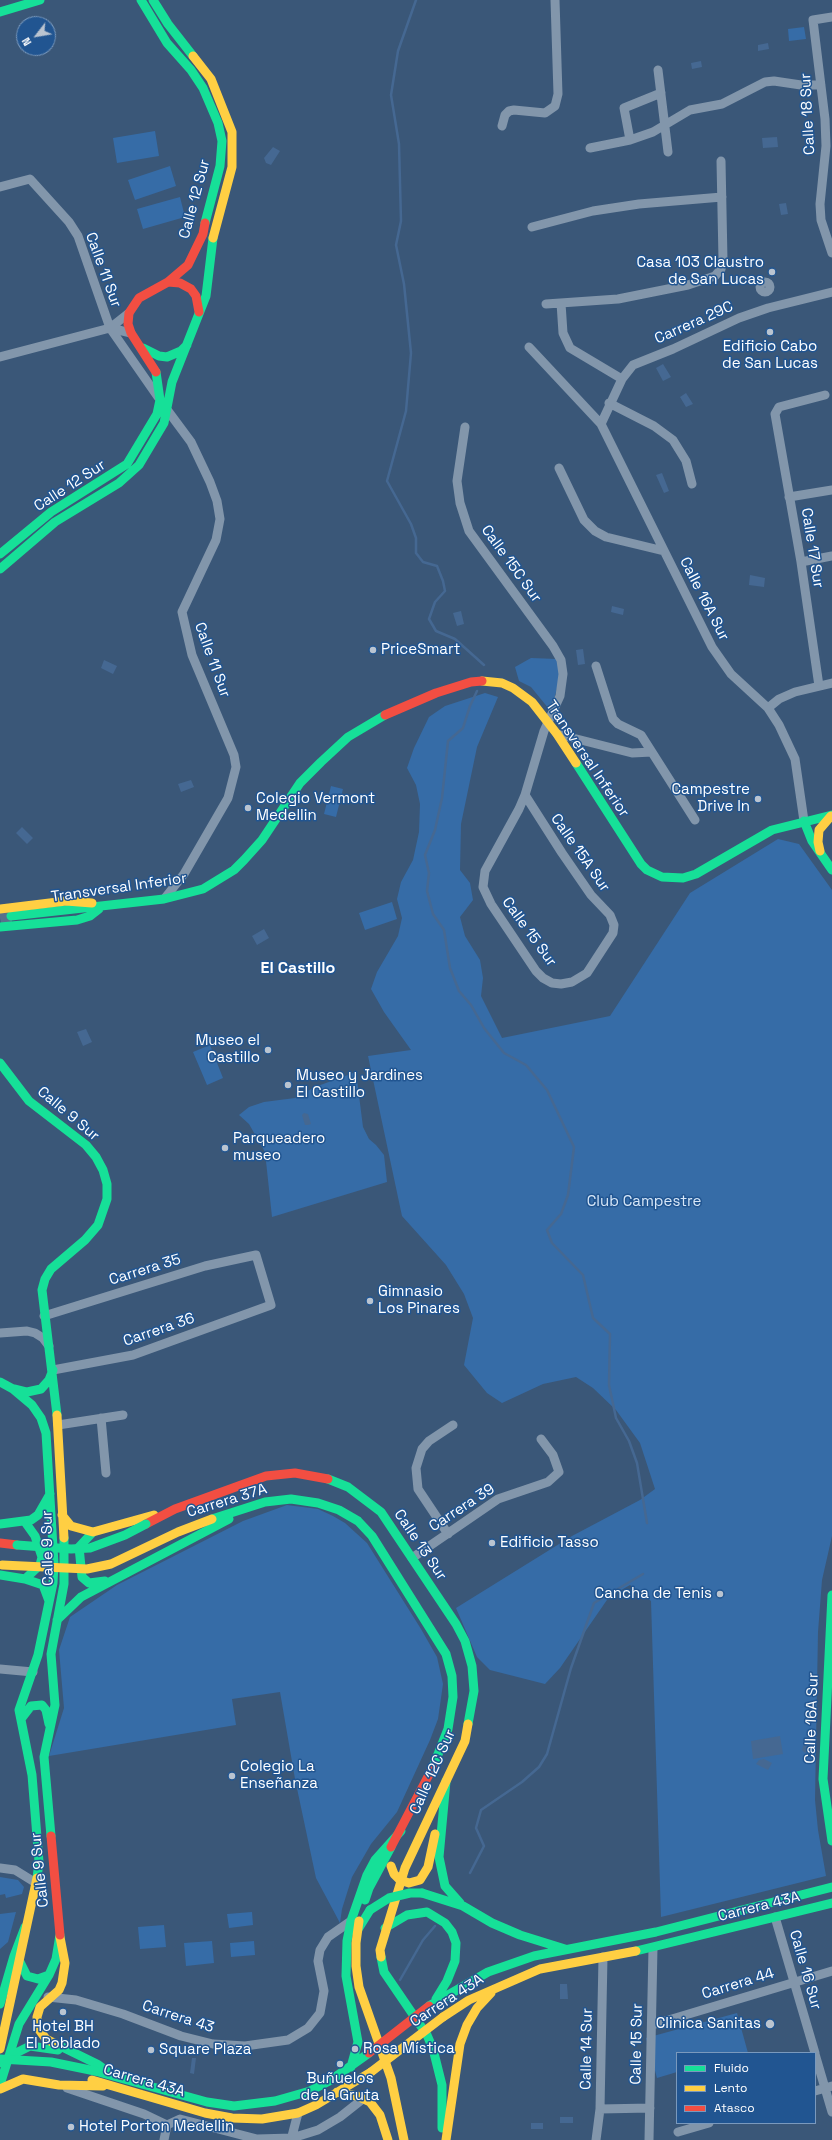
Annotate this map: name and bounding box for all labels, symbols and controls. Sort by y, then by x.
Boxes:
north arrow [16,16,56,56]
text: N [19,35,34,48]
street label: Calle 18 Sur [797,73,819,155]
street label: Calle 12 Sur [176,157,214,241]
street label: Calle 11 Sur [81,230,125,310]
place label: Casa 103 Claustro de San Lucas [636,254,764,289]
marker: Casa 103 Claustro de San Lucas [767,267,777,277]
street label: Carrera 29C [652,298,736,348]
marker: Edificio Cabo de San Lucas [765,327,775,337]
place label: Edificio Cabo de San Lucas [722,338,818,373]
street label: Calle 12 Sur [31,456,109,516]
street label: Calle 17 Sur [797,507,827,589]
street label: Calle 15C Sur [477,522,545,606]
street label: Calle 16A Sur [675,554,733,644]
street label: Calle 11 Sur [190,620,234,700]
place label: PriceSmart [381,641,460,659]
marker: PriceSmart [368,645,378,655]
street label: Transversal Inferior [541,697,633,821]
place label: Campestre Drive In [671,781,750,816]
place label: Colegio Vermont Medellin [256,790,375,825]
marker: Campestre Drive In [753,794,763,804]
marker: Colegio Vermont Medellin [243,803,253,813]
street label: Calle 15A Sur [547,811,613,895]
street label: Transversal Inferior [50,870,188,906]
street label: Calle 15 Sur [498,894,560,970]
district label: El Castillo [261,959,335,979]
place label: Museo el Castillo [195,1032,260,1067]
marker: Museo el Castillo [263,1045,273,1055]
place label: Museo y Jardines El Castillo [296,1067,423,1102]
marker: Museo y Jardines El Castillo [283,1080,293,1090]
street label: Calle 9 Sur [33,1083,103,1145]
place label: Parqueadero museo [233,1130,325,1165]
marker: Parqueadero museo [220,1143,230,1153]
park label: Club Campestre [587,1193,701,1211]
street label: Carrera 35 [107,1251,183,1289]
place label: Gimnasio Los Pinares [378,1283,460,1318]
marker: Gimnasio Los Pinares [365,1296,375,1306]
street label: Carrera 36 [121,1309,197,1351]
street label: Carrera 37A [185,1480,269,1522]
street label: Carrera 39 [426,1480,498,1536]
street label: Calle 13 Sur [390,1506,450,1584]
street label: Calle 9 Sur [38,1510,58,1586]
place label: Edificio Tasso [500,1534,599,1552]
marker: Edificio Tasso [487,1538,497,1548]
place label: Cancha de Tenis [595,1585,712,1603]
marker: Cancha de Tenis [715,1589,725,1599]
street label: Calle 16A Sur [801,1672,823,1764]
street label: Calle 12C Sur [406,1727,460,1817]
place label: Colegio La Enseñanza [240,1758,318,1793]
marker: Colegio La Enseñanza [227,1771,237,1781]
street label: Calle 9 Sur [27,1832,53,1908]
street label: Carrera 43A [716,1888,802,1926]
street label: Calle 16 Sur [785,1928,825,2012]
street label: Carrera 44 [700,1964,776,2004]
street label: Carrera 43A [407,1971,487,2031]
street label: Carrera 43 [140,1997,216,2037]
street label: Calle 15 Sur [627,2003,647,2085]
marker: Hotel BH El Poblado [58,2007,68,2017]
street label: Calle 14 Sur [577,2008,597,2090]
place label: Clinica Sanitas [656,2015,761,2033]
place label: Hotel BH El Poblado [26,2018,100,2053]
marker: Clinica Sanitas [764,2018,776,2030]
place label: Rosa Mística [363,2040,455,2058]
place label: Square Plaza [159,2041,251,2059]
marker: Rosa Mística [350,2044,360,2054]
marker: Square Plaza [146,2045,156,2055]
legend [676,2052,816,2124]
marker: Buñuelos de la Gruta [335,2059,345,2069]
text: Fluido [714,2060,749,2076]
street label: Carrera 43A [101,2061,187,2101]
place label: Buñuelos de la Gruta [301,2070,379,2105]
text: Lento [714,2080,748,2096]
text: Atasco [714,2100,755,2116]
place label: Hotel Porton Medellin [79,2118,234,2136]
marker: Hotel Porton Medellin [66,2122,76,2132]

